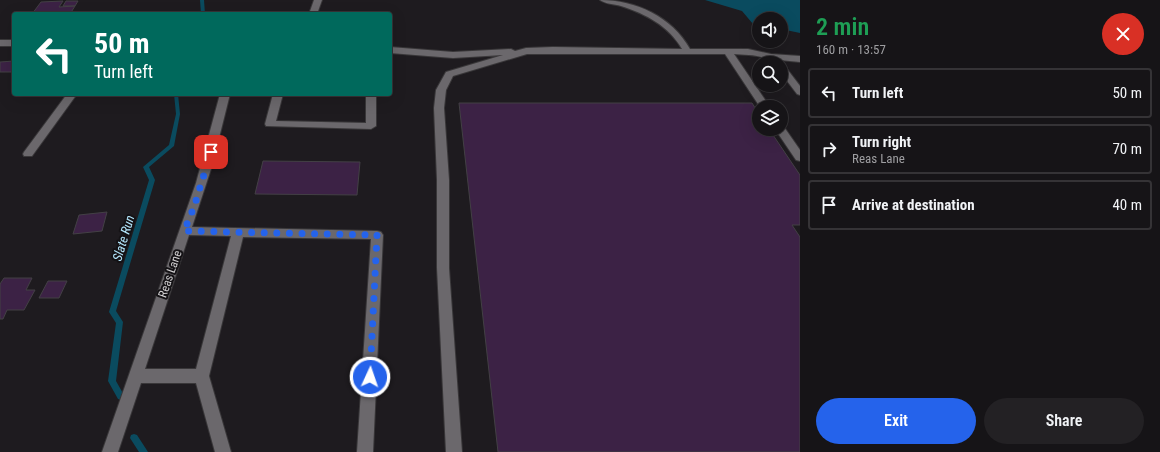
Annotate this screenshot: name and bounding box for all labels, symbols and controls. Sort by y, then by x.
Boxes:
map controls [752,12,788,136]
button: sound [752,12,788,48]
text: 2 min [816,13,869,41]
button: close [1102,13,1144,55]
text: 50 m [94,27,150,60]
icon: left [28,28,80,80]
text: 160 m · 13:57 [816,42,886,57]
button: search [752,56,788,92]
text: Turn left [94,61,153,82]
icon: left [818,82,840,104]
text: Turn left [852,84,903,102]
text: 50 m [1112,84,1142,102]
button: layers [752,100,788,136]
text: Turn right [852,133,911,151]
pin [194,135,228,169]
icon: right [818,138,840,160]
text: 70 m [1112,140,1142,158]
icon: arrive [200,141,222,163]
text: Reas Lane [852,151,905,166]
icon: arrive [818,194,840,216]
text: Arrive at destination [852,196,975,214]
text: 40 m [1112,196,1142,214]
water label: Slate Run [109,213,138,263]
street label: Reas Lane [155,248,185,299]
position arrow [349,356,391,398]
button: Exit [816,398,976,444]
button: Share [984,398,1144,444]

